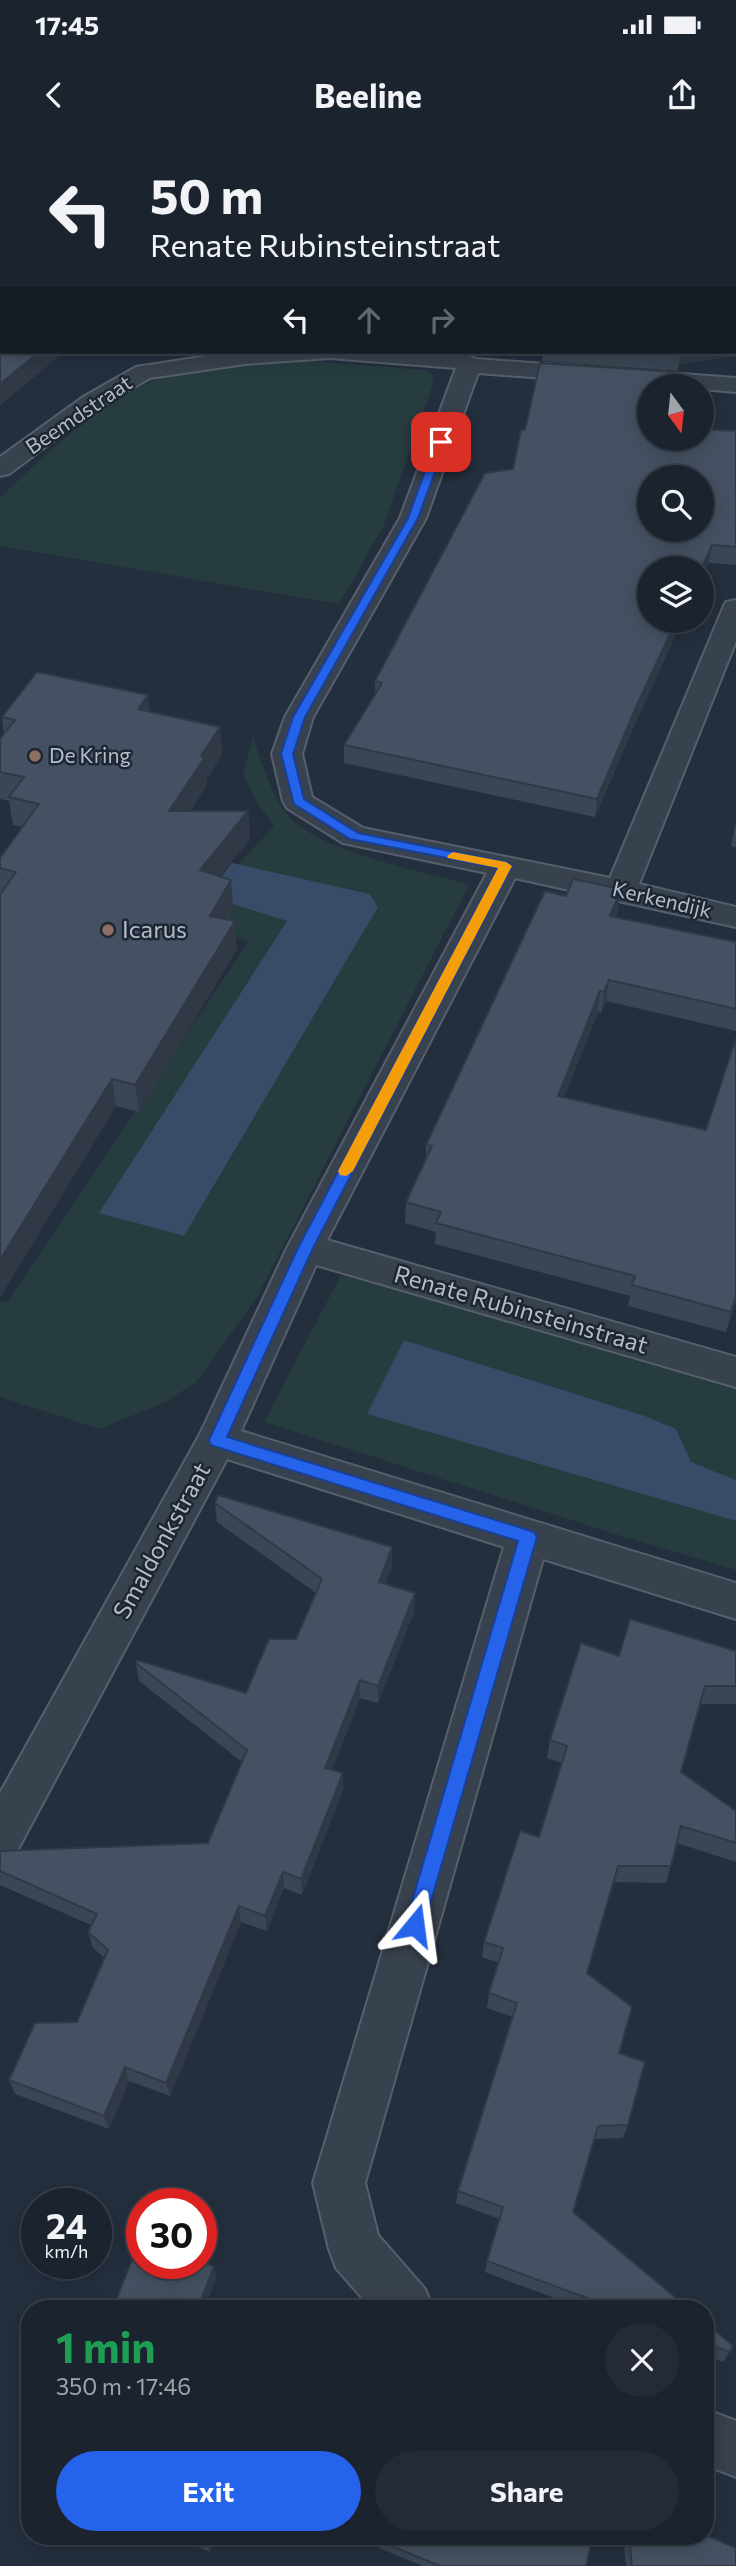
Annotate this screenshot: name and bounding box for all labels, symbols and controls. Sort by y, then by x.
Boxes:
text: 17:45 [35,9,99,40]
text: Beeline [314,75,422,115]
icon: back [35,76,73,114]
icon: share [663,76,701,114]
text: 50 m [150,164,263,224]
icon: left [35,168,126,259]
text: Renate Rubinsteinstraat [150,224,500,264]
icon: left [277,301,315,339]
icon: ahead [350,301,388,339]
icon: right [423,301,461,339]
street label: Beemdstraat [20,369,136,459]
north arrow [637,374,714,452]
map controls [637,374,714,633]
pin [411,412,471,472]
icon: arrive [422,423,460,461]
button: search [637,465,714,542]
button: layers [637,556,714,633]
place label: De Kring [49,742,131,767]
marker: De Kring [27,748,43,764]
street label: Kerkendijk [610,875,714,922]
place label: Icarus [122,914,187,943]
marker: Icarus [100,922,116,938]
street label: Renate Rubinsteinstraat [391,1258,652,1359]
street label: Smaldonkstraat [106,1457,216,1623]
position arrow [378,1888,452,1962]
speed limit sign: 30 [126,2188,217,2279]
text: 24 [46,2203,87,2246]
text: km/h [45,2240,88,2262]
text: 1 min [56,2320,156,2372]
button: close [605,2323,679,2397]
text: 350 m · 17:46 [56,2372,191,2400]
button: Exit [56,2451,361,2531]
button: Share [375,2451,679,2531]

